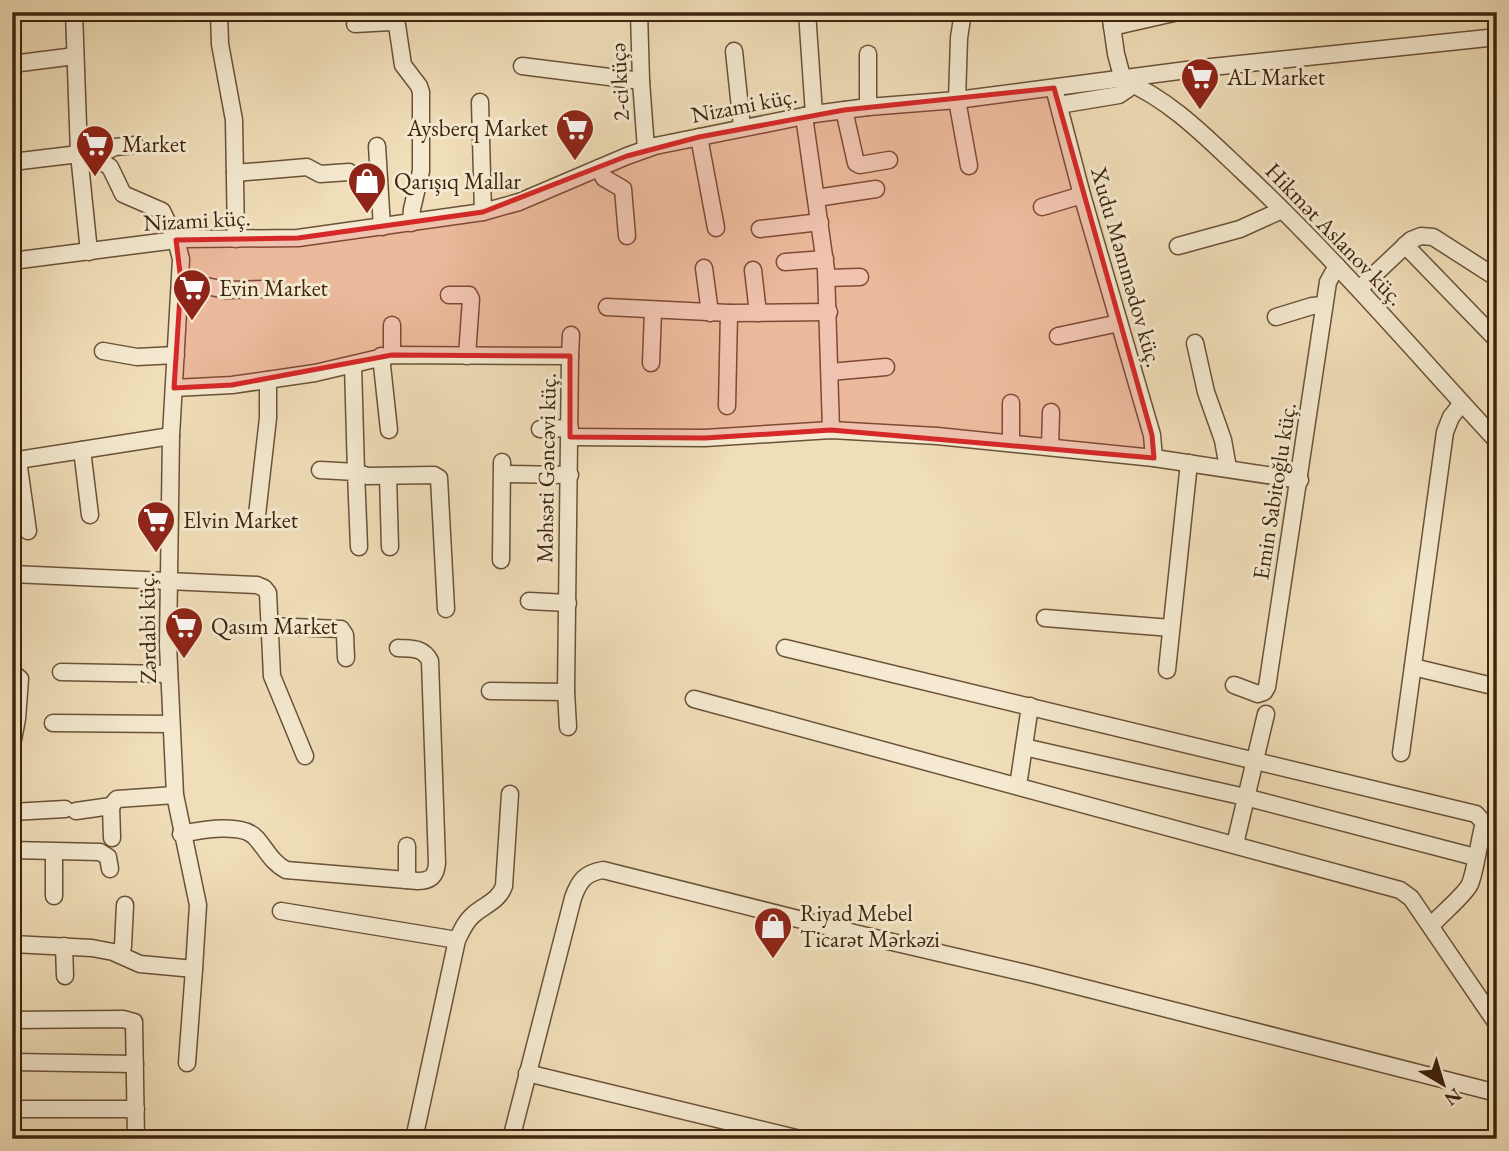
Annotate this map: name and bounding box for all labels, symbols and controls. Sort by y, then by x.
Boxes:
street label: 2-ci küçə [602,42,636,122]
supermarket icon: AL Market [1179,56,1221,111]
place label: AL Market [1226,62,1326,92]
street label: Nizami küç. [688,80,800,130]
supermarket icon: Aysberq Market [554,107,596,162]
place label: Aysberq Market [406,113,549,143]
supermarket icon: Market [74,123,116,178]
place label: Market [122,129,187,159]
street label: Hikmət Aslanov küç. [1259,156,1411,312]
shop icon: Qarışıq Mallar [346,160,388,215]
street label: Xudu Məmmədov küç. [1084,162,1170,371]
place label: Qarışıq Mallar [394,166,521,196]
street label: Nizami küç. [143,202,251,238]
supermarket icon: Evin Market [171,267,213,322]
place label: Evin Market [219,273,329,303]
street label: Məhsəti Gəncəvi küç. [529,373,563,563]
street label: Emin Sabitoğlu küç. [1245,400,1303,582]
supermarket icon: Elvin Market [135,499,177,554]
place label: Elvin Market [183,505,299,535]
street label: Zərdabi küç. [131,572,163,684]
supermarket icon: Qasım Market [163,605,205,660]
place label: Qasım Market [211,611,338,641]
place label: Riyad Mebel Ticarət Mərkəzi [800,898,940,954]
shop icon: Riyad Mebel Ticarət Mərkəzi [752,905,794,960]
north arrow [1408,1050,1478,1120]
text: N [1439,1082,1467,1112]

